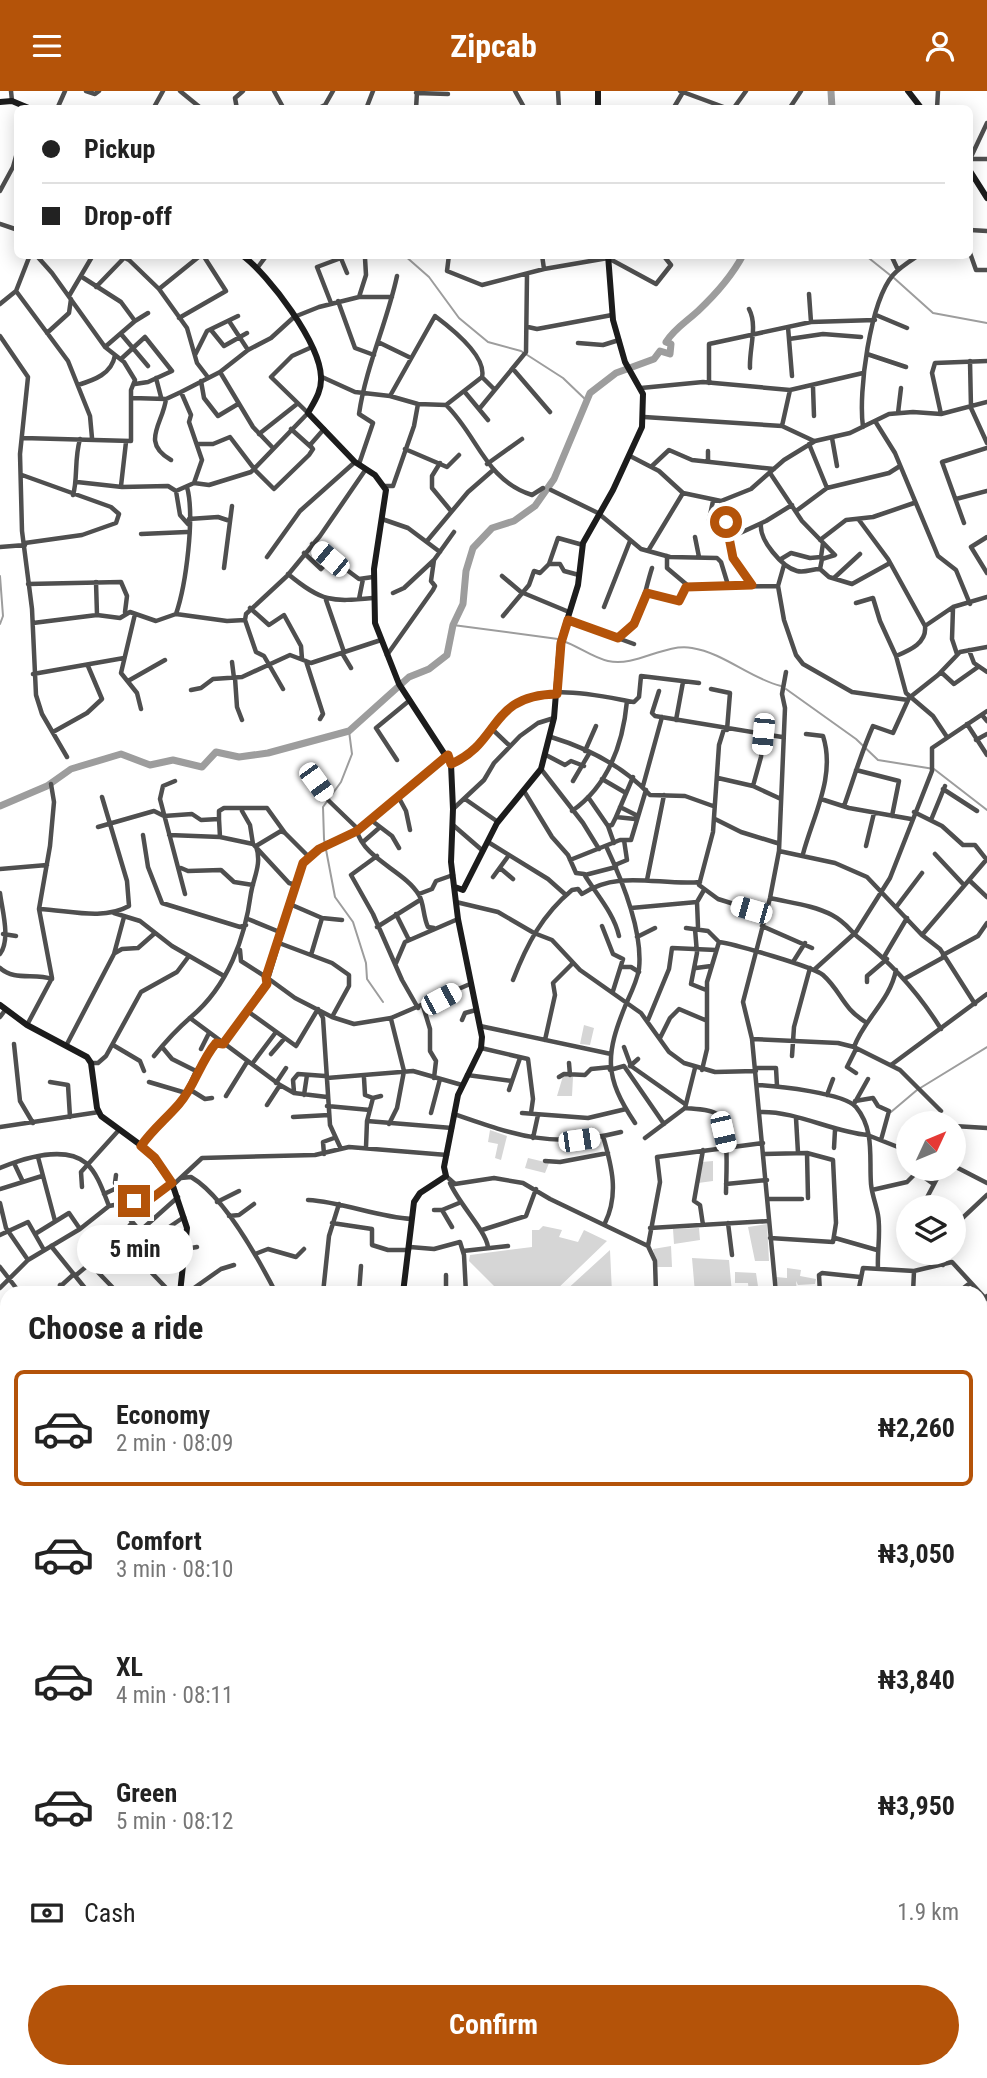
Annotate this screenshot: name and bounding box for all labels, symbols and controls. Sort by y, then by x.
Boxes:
icon: menu [28,27,66,65]
text: Zipcab [450,27,537,65]
icon: person [921,27,959,65]
text: Pickup [84,134,155,164]
text: Drop-off [84,201,172,231]
route start [710,506,742,538]
car [308,537,353,581]
car [751,712,776,756]
car [296,759,337,805]
car [728,894,775,926]
car [418,980,465,1018]
car [709,1109,738,1155]
north arrow [896,1111,966,1181]
map controls [896,1111,966,1265]
car [557,1127,602,1153]
route end [118,1185,150,1217]
button: layers [896,1195,966,1265]
callout: 5 min [76,1225,192,1275]
text: 5 min [109,1236,161,1263]
text: Choose a ride [28,1309,203,1347]
icon: car [32,1397,95,1460]
text: Economy [116,1400,210,1430]
text: ₦2,260 [878,1413,955,1443]
text: 2 min · 08:09 [116,1430,233,1457]
icon: car [32,1523,95,1586]
text: Comfort [116,1526,202,1556]
text: ₦3,050 [878,1539,955,1569]
text: 3 min · 08:10 [116,1556,233,1583]
icon: car [32,1649,95,1712]
text: XL [116,1652,143,1682]
text: ₦3,840 [878,1665,955,1695]
text: 4 min · 08:11 [116,1682,233,1709]
icon: car [32,1775,95,1838]
text: Green [116,1778,177,1808]
text: ₦3,950 [878,1791,955,1821]
text: 5 min · 08:12 [116,1808,233,1835]
icon: cash [28,1894,66,1932]
text: Cash [84,1898,136,1928]
text: 1.9 km [897,1899,959,1926]
button: Confirm [28,1985,959,2065]

